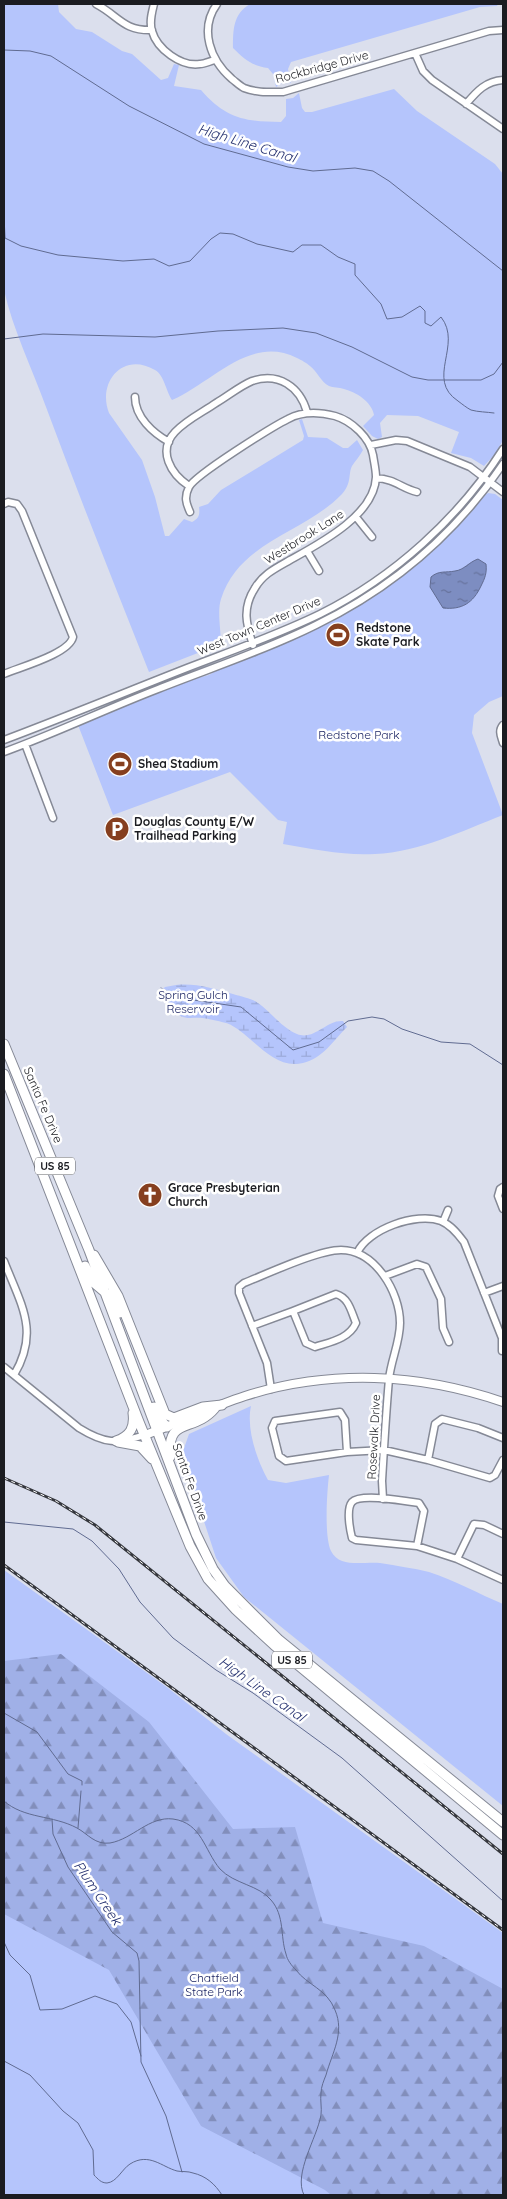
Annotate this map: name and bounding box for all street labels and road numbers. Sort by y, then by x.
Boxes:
street label: Rockbridge Drive [274,47,370,86]
street label: Westbrook Lane [261,506,347,567]
street label: West Town Center Drive [195,593,323,658]
street label: Santa Fe Drive [21,1065,66,1145]
road number: US 85 [35,1158,75,1174]
street label: Rosewalk Drive [364,1394,383,1480]
street label: Santa Fe Drive [170,1441,211,1523]
road number: US 85 [272,1652,312,1668]

